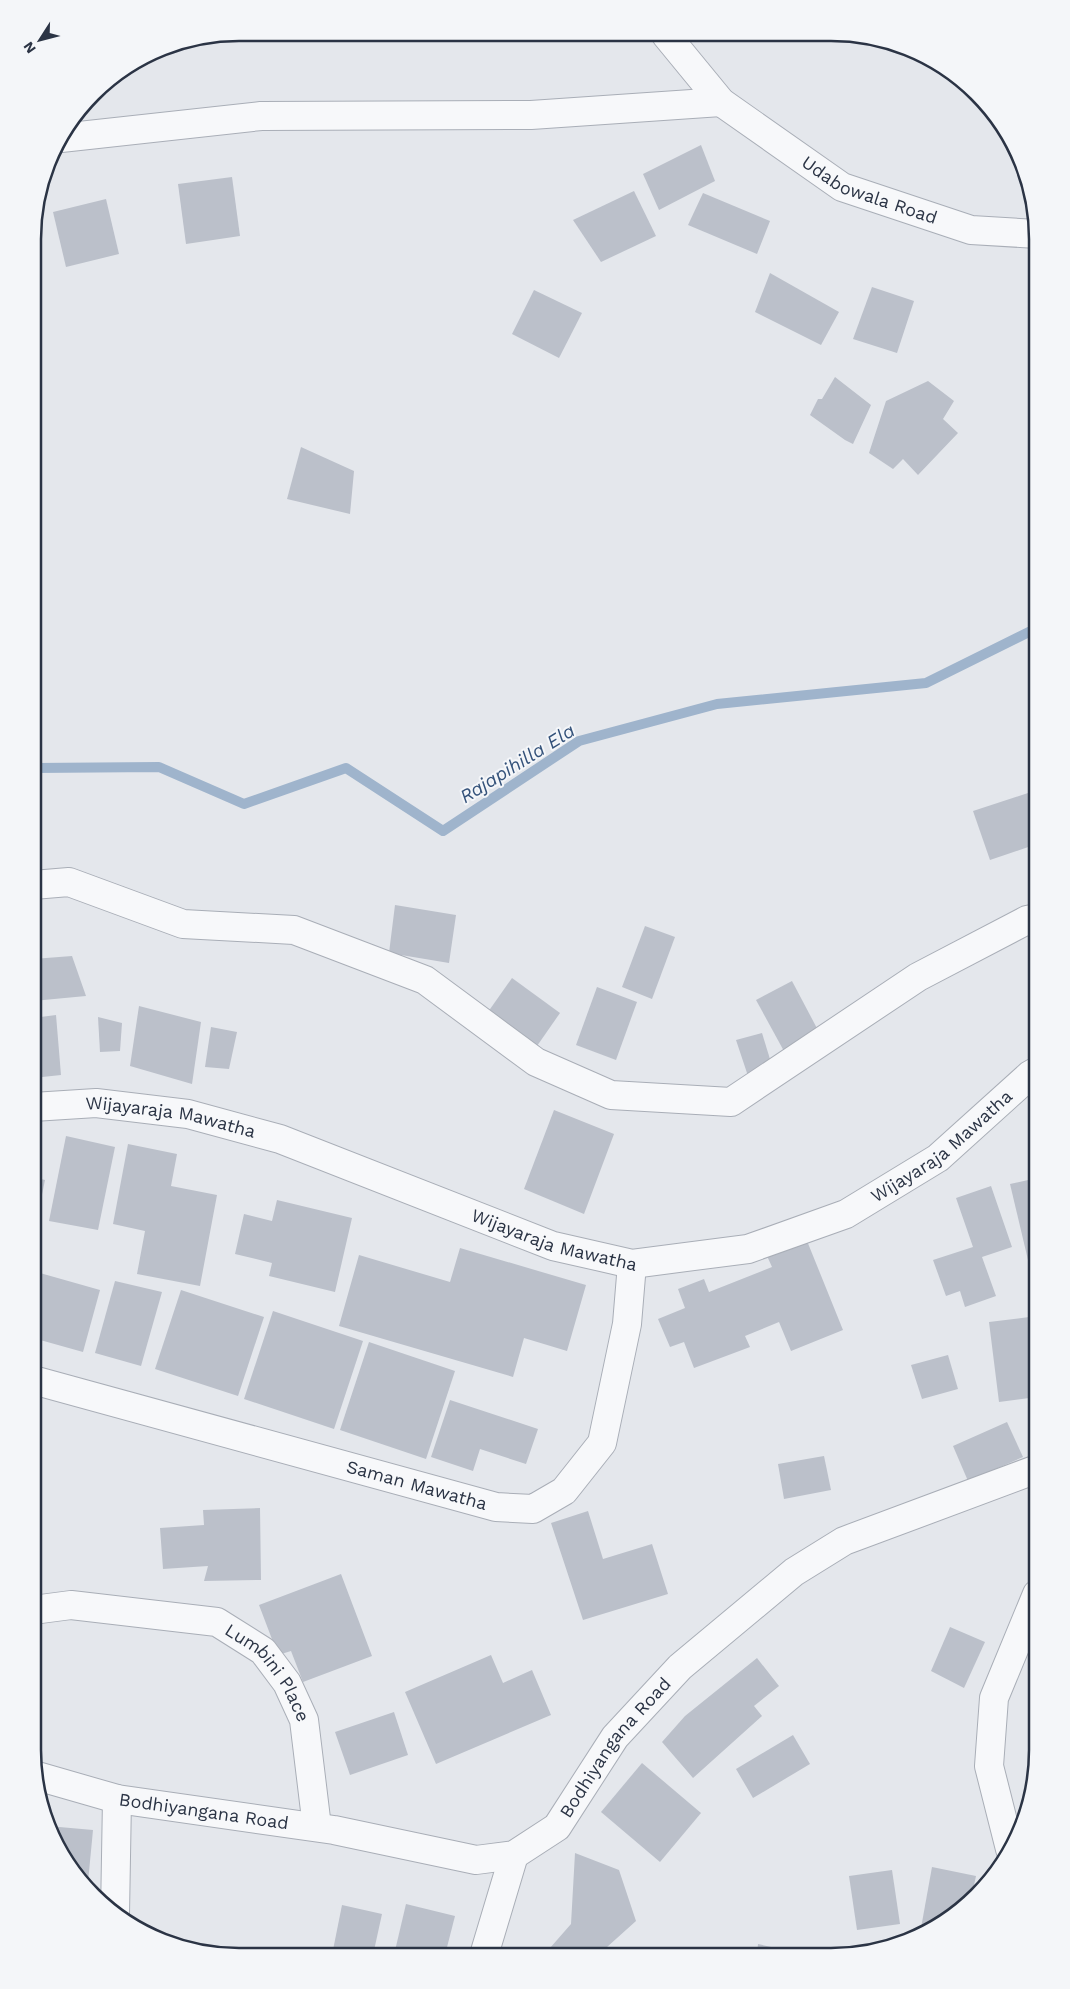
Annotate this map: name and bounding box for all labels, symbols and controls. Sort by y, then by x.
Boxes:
north arrow [15,15,65,65]
text: N [20,39,39,57]
street label: Udabowala Road [798,151,940,228]
water label: Rajapihilla Ela [455,719,579,808]
street label: Wijayaraja Mawatha [867,1085,1016,1206]
street label: Wijayaraja Mawatha [85,1092,258,1142]
street label: Wijayaraja Mawatha [469,1204,639,1275]
street label: Saman Mawatha [344,1455,490,1514]
street label: Lumbini Place [221,1619,314,1725]
street label: Bodhiyangana Road [555,1673,675,1821]
street label: Bodhiyangana Road [118,1788,290,1833]

